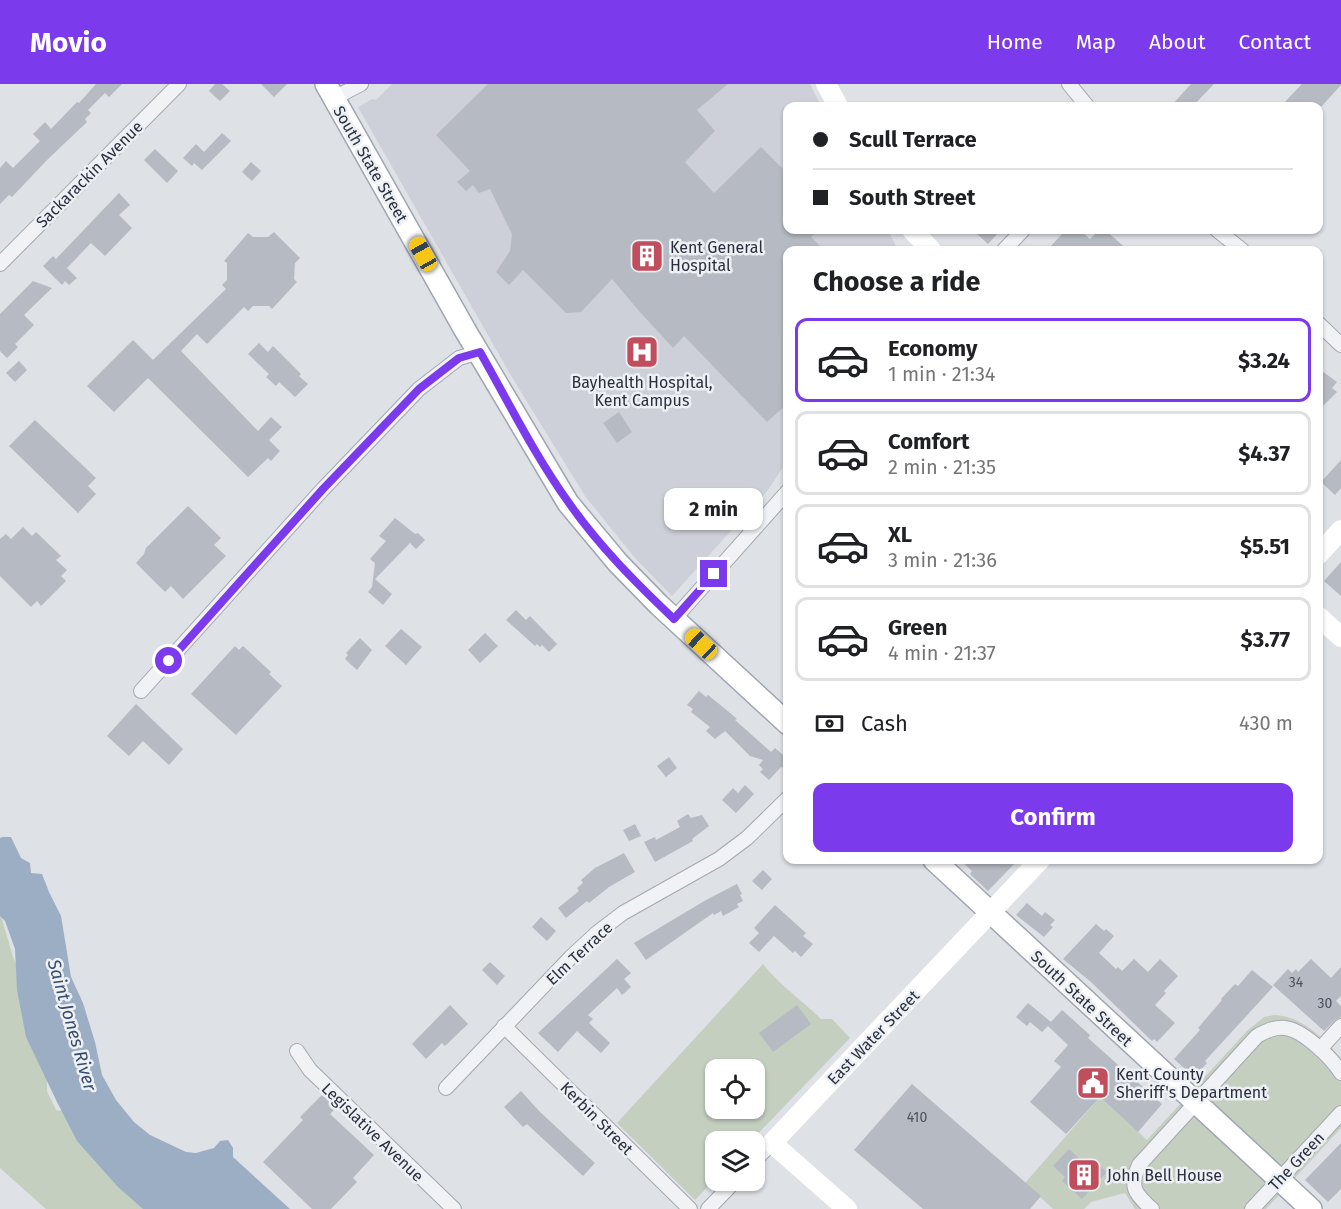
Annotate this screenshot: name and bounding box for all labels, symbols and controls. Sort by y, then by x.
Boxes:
text: Movio [30,26,107,59]
text: Home [987,29,1043,55]
text: Map [1076,29,1116,55]
text: About [1149,29,1206,55]
text: Contact [1239,29,1311,55]
street label: South State Street [329,102,412,226]
street label: Sackarackin Avenue [32,117,147,232]
text: Scull Terrace [849,126,977,153]
text: South Street [849,184,975,211]
car [406,234,440,274]
building icon: Kent General Hospital [629,238,665,274]
place label: Kent General Hospital [670,238,763,275]
text: Choose a ride [813,266,980,298]
icon: car [816,333,870,387]
hospital icon: Bayhealth Hospital, Kent Campus [624,334,660,370]
text: Economy [888,335,977,362]
text: $3.24 [1238,347,1290,374]
text: 1 min · 21:34 [888,362,995,386]
place label: Bayhealth Hospital, Kent Campus [571,373,713,410]
icon: car [816,426,870,480]
text: Comfort [888,428,969,455]
text: $4.37 [1238,440,1290,467]
text: 2 min · 21:35 [888,455,996,479]
callout: 2 min [664,487,764,529]
text: 2 min [689,497,738,521]
icon: car [816,519,870,573]
text: XL [888,521,912,548]
text: $5.51 [1240,533,1290,560]
text: 3 min · 21:36 [888,548,997,572]
route end [700,560,727,587]
icon: car [816,612,870,666]
text: Green [888,614,947,641]
car [682,625,720,663]
text: $3.77 [1241,626,1290,653]
text: 4 min · 21:37 [888,641,996,665]
route start [155,647,182,674]
icon: cash [813,707,846,740]
text: Cash [861,710,908,737]
text: 430 m [1239,711,1293,735]
button: Confirm [813,783,1293,852]
street label: Elm Terrace [542,918,616,989]
street label: South State Street [1027,946,1136,1050]
water label: Saint Jones River [42,956,102,1094]
house number: 34 [1289,974,1304,991]
street label: East Water Street [823,986,923,1089]
house number: 30 [1318,995,1333,1012]
map controls [705,1059,765,1191]
button: locate [705,1059,765,1119]
public building icon: Kent County Sheriff's Department [1075,1065,1111,1101]
place label: Kent County Sheriff's Department [1116,1065,1267,1102]
street label: Kerbin Street [556,1078,637,1159]
street label: Legislative Avenue [318,1079,427,1186]
house number: 410 [907,1109,927,1126]
street label: The Green [1264,1128,1328,1195]
button: layers [705,1131,765,1191]
building icon: John Bell House [1066,1157,1102,1193]
place label: John Bell House [1107,1166,1222,1185]

